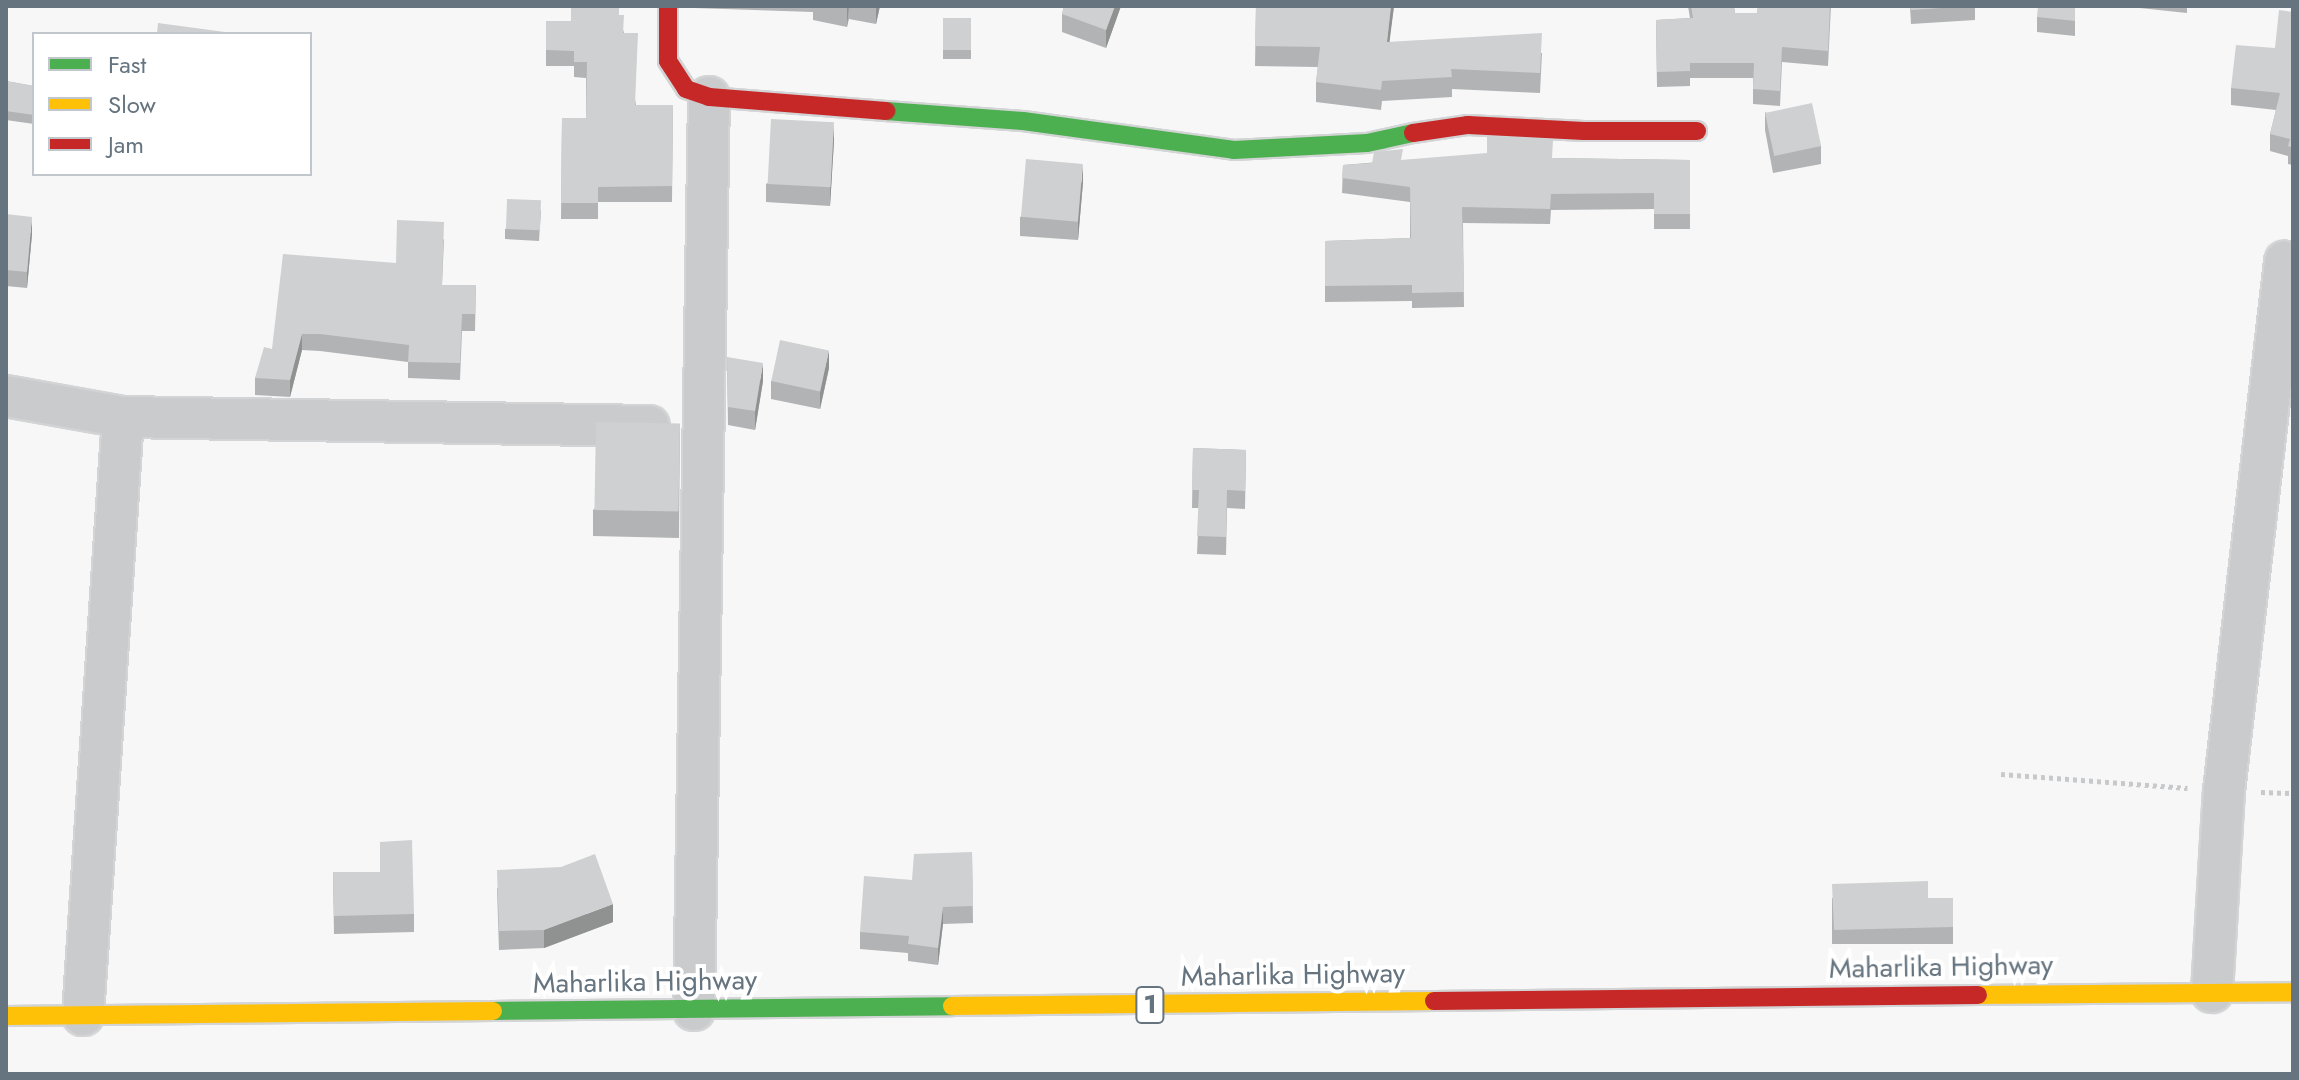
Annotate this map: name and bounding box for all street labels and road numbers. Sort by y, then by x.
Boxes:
street label: Maharlika Highway [1829,948,2053,986]
street label: Maharlika Highway [1181,956,1405,994]
street label: Maharlika Highway [533,963,757,1001]
road number: 1 [1134,983,1166,1027]

